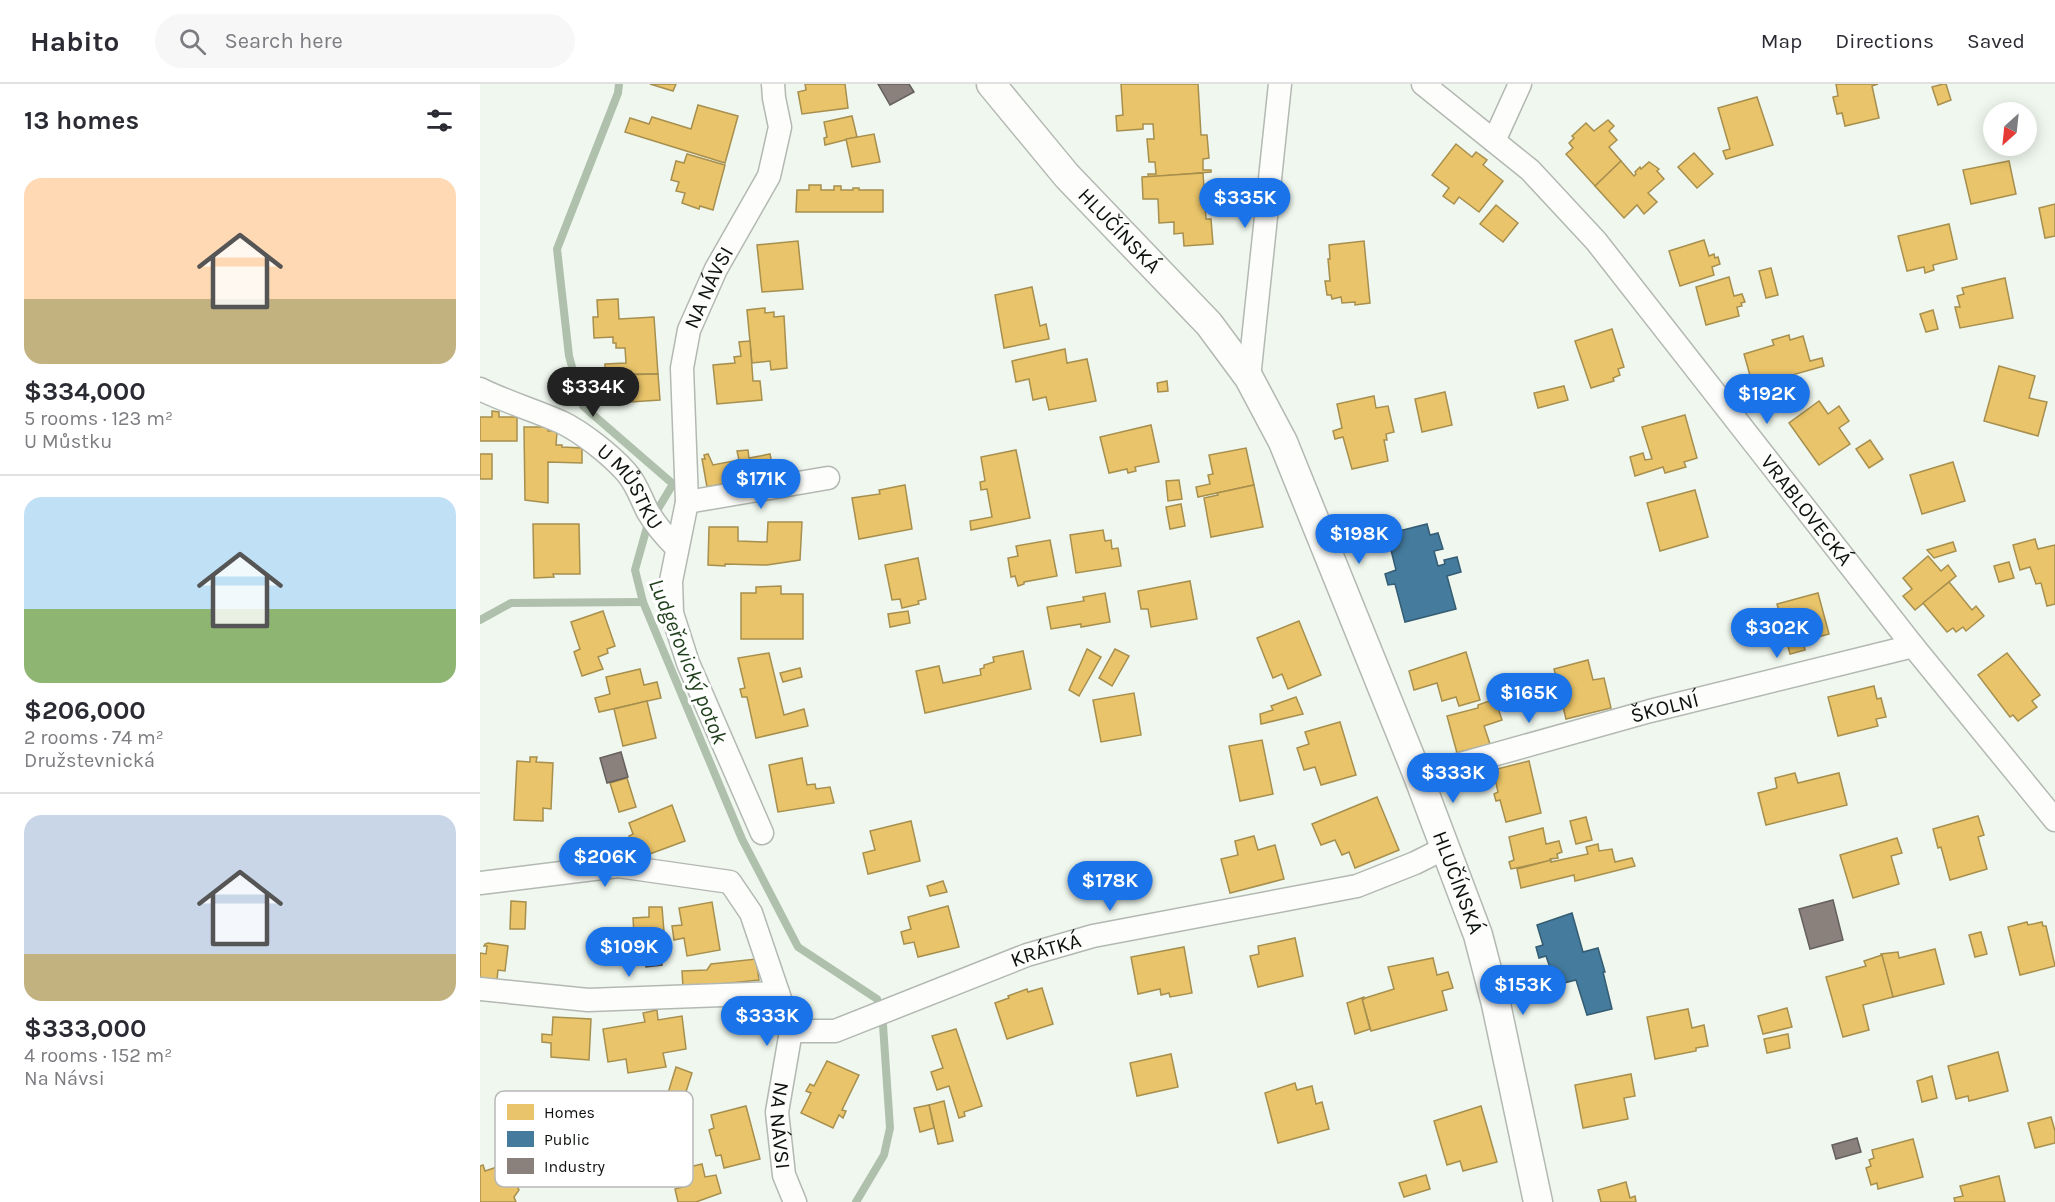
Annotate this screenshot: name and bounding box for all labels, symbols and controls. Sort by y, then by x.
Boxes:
search box [155,14,575,68]
text: Habito [30,25,119,58]
icon: search [176,25,209,58]
text: Search here [224,28,343,54]
text: Map [1761,29,1802,53]
text: Directions [1835,29,1934,53]
text: Saved [1967,29,2025,53]
north arrow [1983,102,2037,156]
map controls [1983,102,2037,156]
icon: filters [423,104,456,137]
text: 13 homes [24,105,139,136]
pin: $335K [1203,178,1287,229]
street label: HLUČÍNSKÁ [1073,183,1166,278]
text: $335K [1213,186,1277,209]
icon: home [186,217,294,325]
street label: NA NÁVSI [679,242,738,332]
pin: $334K [551,367,635,418]
pin: $192K [1725,374,1809,425]
text: $334K [561,375,625,398]
text: $334,000 [24,376,146,407]
text: $192K [1738,382,1796,405]
text: 5 rooms · 123 m² [24,407,173,430]
text: U Můstku [24,430,112,453]
street label: U MŮSTKU [592,438,668,534]
street label: VRABLOVECKÁ [1756,450,1858,570]
pin: $171K [719,459,803,510]
text: $171K [735,467,787,490]
pin: $198K [1317,514,1401,565]
text: $198K [1329,522,1389,545]
icon: home [186,536,294,644]
water label: Ludgeřovický potok [643,575,733,749]
pin: $302K [1735,608,1819,659]
text: $302K [1745,616,1809,639]
pin: $165K [1487,673,1571,724]
text: $165K [1500,681,1558,704]
street label: ŠKOLNÍ [1628,687,1702,728]
text: $206,000 [24,695,146,726]
text: 2 rooms · 74 m² [24,726,164,749]
text: Družstevnická [24,749,155,772]
pin: $333K [1411,753,1495,804]
text: $333K [1421,761,1485,784]
street label: HLUČÍNSKÁ [1428,827,1488,937]
pin: $206K [563,837,647,888]
text: $206K [573,845,637,868]
icon: home [186,854,294,962]
pin: $178K [1068,861,1152,912]
text: $178K [1082,869,1138,892]
pin: $109K [587,927,671,978]
street label: KRÁTKÁ [1007,928,1084,972]
text: $109K [600,935,658,958]
pin: $153K [1481,965,1565,1016]
text: $153K [1494,973,1552,996]
pin: $333K [725,996,809,1047]
text: $333K [735,1004,799,1027]
text: $333,000 [24,1013,146,1044]
text: 4 rooms · 152 m² [24,1044,172,1067]
text: Na Návsi [24,1067,105,1090]
street label: NA NÁVSI [765,1080,795,1170]
legend [495,1091,693,1187]
text: Homes [544,1103,595,1122]
text: Public [544,1130,590,1149]
text: Industry [544,1157,606,1176]

